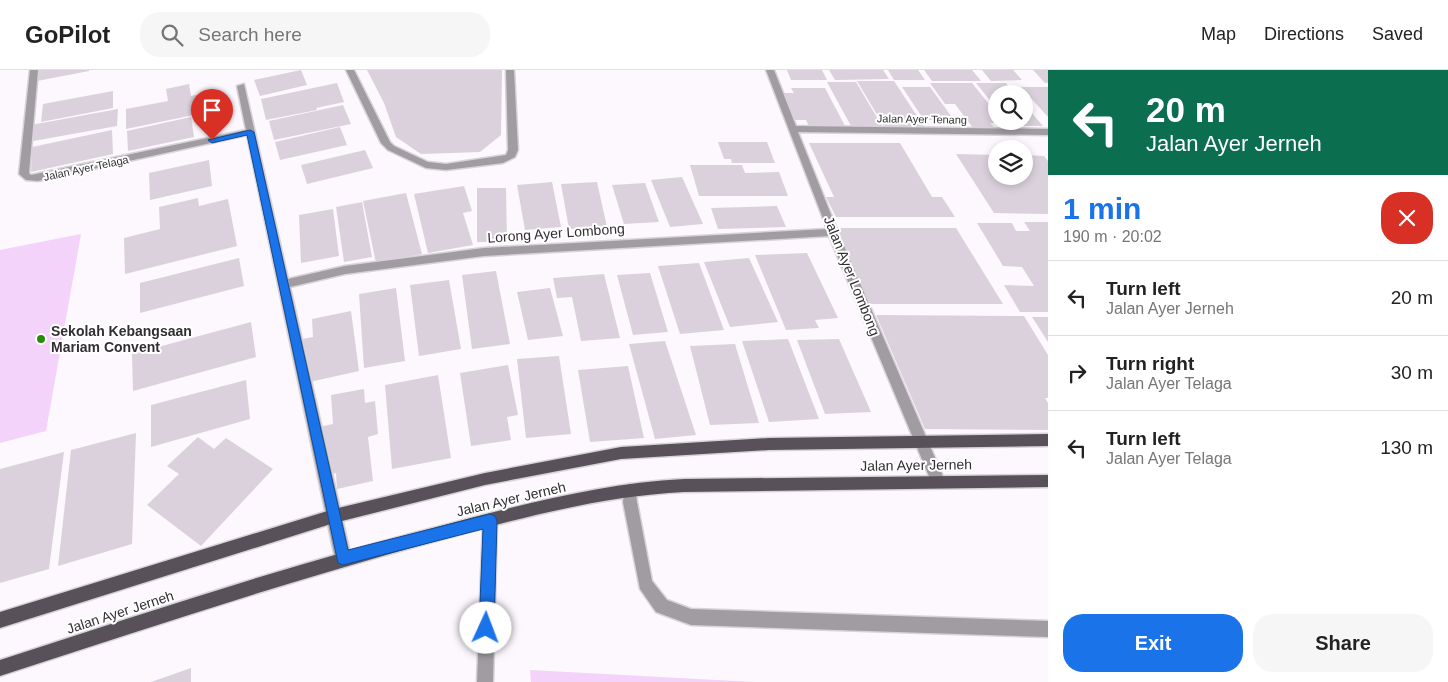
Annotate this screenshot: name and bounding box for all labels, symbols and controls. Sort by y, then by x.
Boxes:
search box [140,12,490,57]
text: GoPilot [25,21,110,48]
icon: search [158,21,186,49]
text: Search here [198,24,302,45]
text: Map [1201,24,1236,44]
text: Directions [1264,24,1344,44]
text: Saved [1372,24,1423,44]
map controls [988,85,1033,185]
button: search [988,85,1033,130]
pin [191,89,233,140]
icon: left [1063,90,1128,155]
text: 20 m [1146,90,1226,129]
icon: arrive [198,96,226,124]
street label: Jalan Ayer Tenang [877,112,967,126]
text: Jalan Ayer Jerneh [1146,131,1322,156]
button: layers [988,140,1033,185]
street label: Jalan Ayer Telaga [42,153,130,183]
text: 1 min [1063,192,1141,225]
button: close [1381,192,1433,244]
street label: Jalan Ayer Lombong [821,214,883,338]
street label: Lorong Ayer Lombong [487,220,625,246]
text: 190 m · 20:02 [1063,228,1162,245]
text: Turn left [1106,278,1181,299]
icon: left [1063,284,1091,312]
text: 20 m [1391,287,1433,308]
text: Jalan Ayer Jerneh [1106,300,1234,317]
place label: Sekolah Kebangsaan Mariam Convent [51,323,192,355]
marker: Sekolah Kebangsaan Mariam Convent [35,333,47,345]
text: Turn right [1106,353,1194,374]
icon: right [1063,359,1091,387]
text: 30 m [1391,362,1433,383]
text: Jalan Ayer Telaga [1106,375,1232,392]
text: Turn left [1106,428,1181,449]
icon: left [1063,434,1091,462]
text: 130 m [1380,437,1433,458]
text: Jalan Ayer Telaga [1106,450,1232,467]
street label: Jalan Ayer Jerneh [860,456,972,474]
street label: Jalan Ayer Jerneh [455,479,567,519]
street label: Jalan Ayer Jerneh [64,587,176,637]
position arrow [459,601,511,653]
button: Exit [1063,614,1243,672]
button: Share [1253,614,1433,672]

